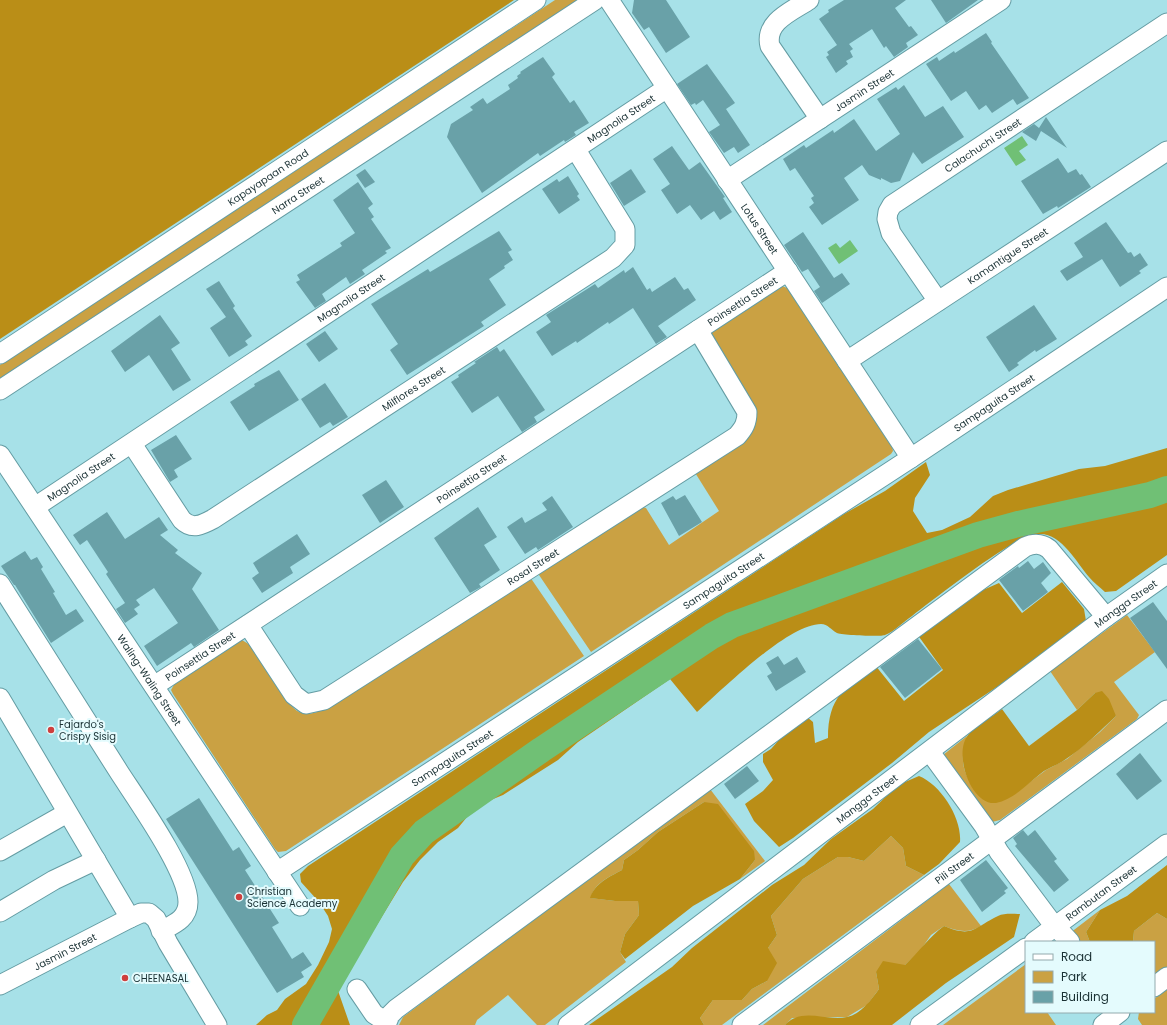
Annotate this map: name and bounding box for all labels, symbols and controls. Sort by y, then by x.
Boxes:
street label: Jasmin Street [831,65,897,115]
street label: Magnolia Street [584,90,658,147]
street label: Calachuchi Street [941,114,1024,176]
street label: Kapayapaan Road [224,145,311,209]
street label: Narra Street [269,172,327,218]
street label: Lotus Street [738,200,782,257]
street label: Kamantigue Street [964,223,1051,288]
street label: Magnolia Street [314,269,388,326]
street label: Poinsettia Street [704,272,780,329]
street label: Milflores Street [379,362,448,415]
street label: Sampaguita Street [951,370,1038,435]
street label: Magnolia Street [44,448,118,505]
street label: Poinsettia Street [433,450,509,507]
street label: Rosal Street [504,544,562,589]
street label: Sampaguita Street [680,548,767,613]
street label: Mangga Street [1091,576,1160,631]
street label: Poinsettia Street [162,627,238,684]
street label: Waling-Waling Street [114,631,186,729]
place label: Fajardo's Crispy Sisig [59,717,116,744]
marker: Fajardo's Crispy Sisig [46,725,56,735]
street label: Sampaguita Street [408,725,496,790]
street label: Mangga Street [833,770,901,827]
street label: Pili Street [931,848,977,887]
street label: Rambutan Street [1062,861,1140,924]
place label: Christian Science Academy [247,884,338,911]
marker: Christian Science Academy [234,892,244,902]
street label: Jasmin Street [31,929,99,974]
legend [1025,941,1155,1013]
text: Road [1061,948,1092,965]
text: Park [1061,968,1088,985]
place label: CHEENASAL [133,971,189,986]
marker: CHEENASAL [120,973,130,983]
text: Building [1061,988,1109,1005]

